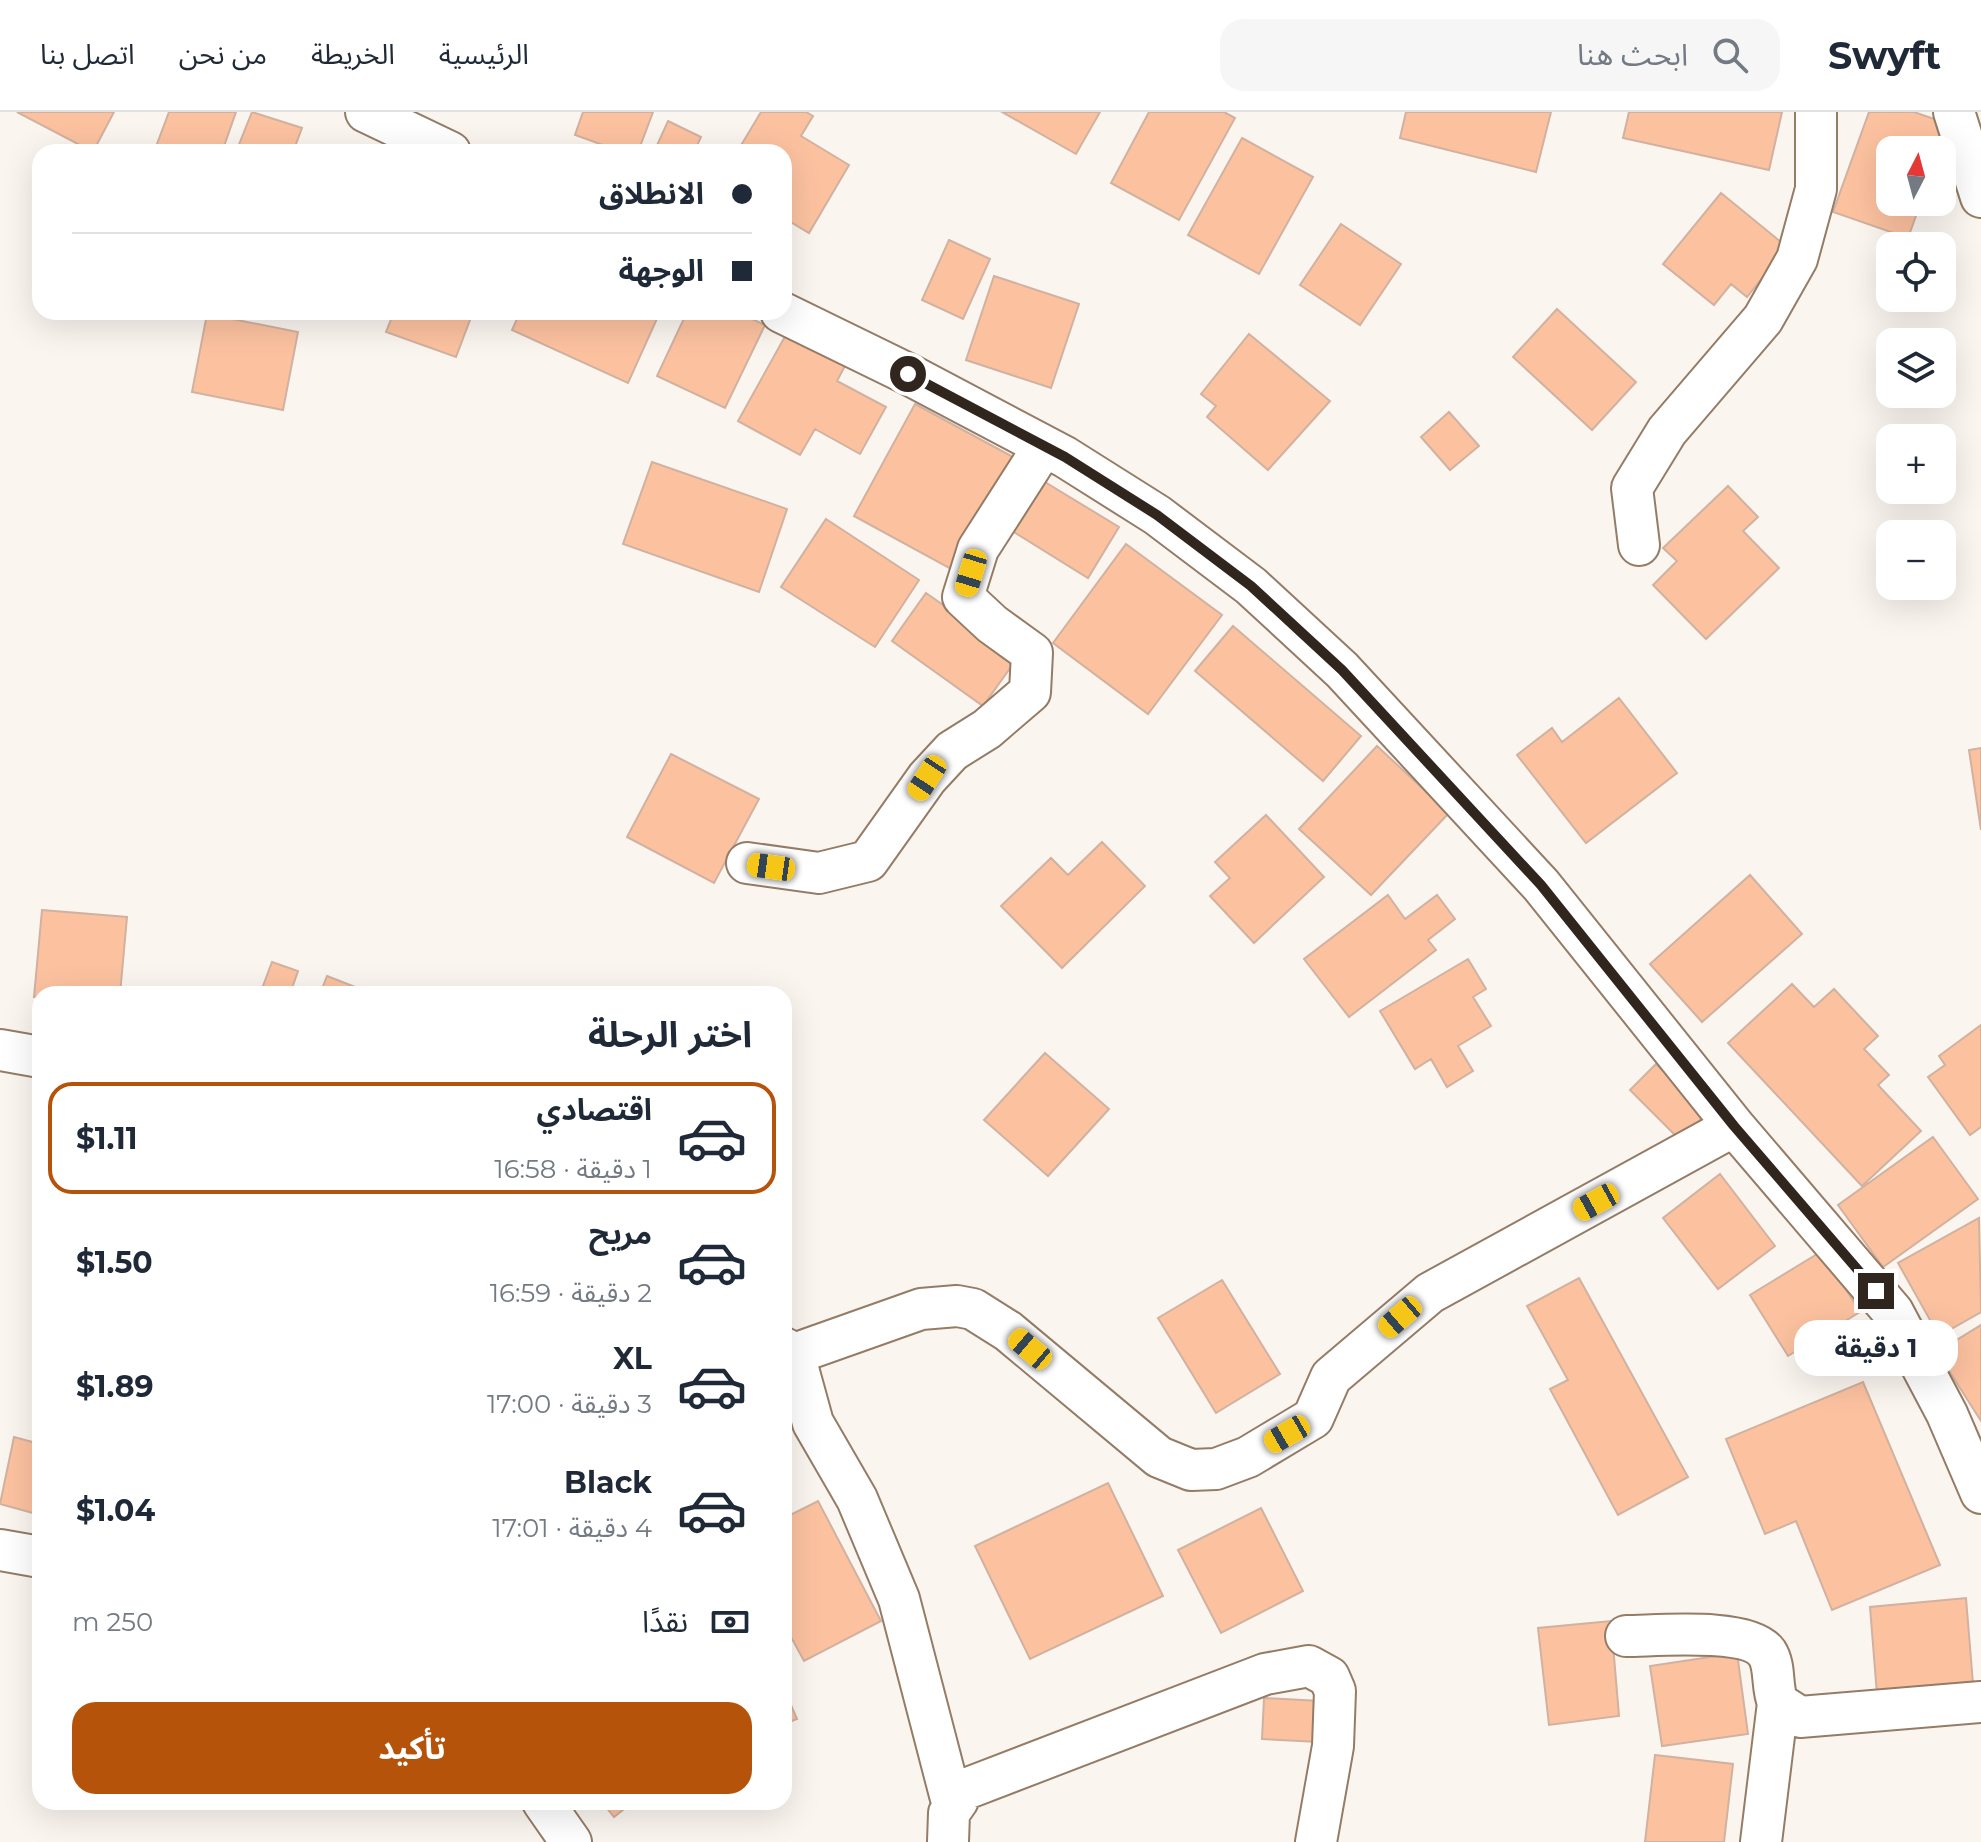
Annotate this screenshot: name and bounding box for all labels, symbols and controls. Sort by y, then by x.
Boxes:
search box [1220,19,1780,91]
text: Swyft [1828,32,1941,79]
icon: search [1708,33,1752,77]
text: ابحث هنا [1577,36,1688,73]
text: اتصل بنا [40,37,135,71]
text: من نحن [179,37,267,71]
text: الخريطة [311,37,395,71]
text: الرئيسية [439,37,529,71]
north arrow [1876,136,1956,216]
map controls [1876,136,1956,600]
text: الانطلاق [599,175,704,212]
button: locate [1876,232,1956,312]
text: الوجهة [619,252,704,289]
button: layers [1876,328,1956,408]
route start [890,356,926,392]
button: + [1876,424,1956,504]
button: − [1876,520,1956,600]
car [953,547,989,599]
car [904,751,950,805]
car [746,852,796,882]
text: اختر الرحلة [588,1012,752,1056]
text: اقتصادي [537,1091,652,1128]
icon: car [676,1102,748,1174]
text: $1.11 [76,1120,138,1157]
text: 1 دقيقة · 16:58 [494,1153,652,1185]
car [1569,1180,1623,1224]
text: مريح [589,1215,652,1252]
icon: car [676,1226,748,1298]
text: $1.50 [76,1244,153,1281]
route end [1858,1273,1894,1309]
text: 2 دقيقة · 16:59 [490,1277,652,1309]
car [1374,1292,1426,1342]
callout: 1 دقيقة [1794,1319,1958,1375]
car [1004,1324,1056,1374]
text: 1 دقيقة [1835,1332,1917,1364]
text: XL [613,1340,652,1377]
icon: car [676,1350,748,1422]
text: $1.89 [76,1368,154,1405]
text: 3 دقيقة · 17:00 [487,1388,652,1420]
car [1260,1412,1314,1456]
text: Black [564,1464,652,1501]
icon: car [676,1474,748,1546]
text: $1.04 [76,1492,155,1529]
text: 4 دقيقة · 17:01 [492,1512,652,1544]
icon: cash [708,1600,752,1644]
text: نقدًا [642,1603,688,1640]
text: 250 m [72,1606,153,1638]
button: تأكيد [72,1702,752,1794]

